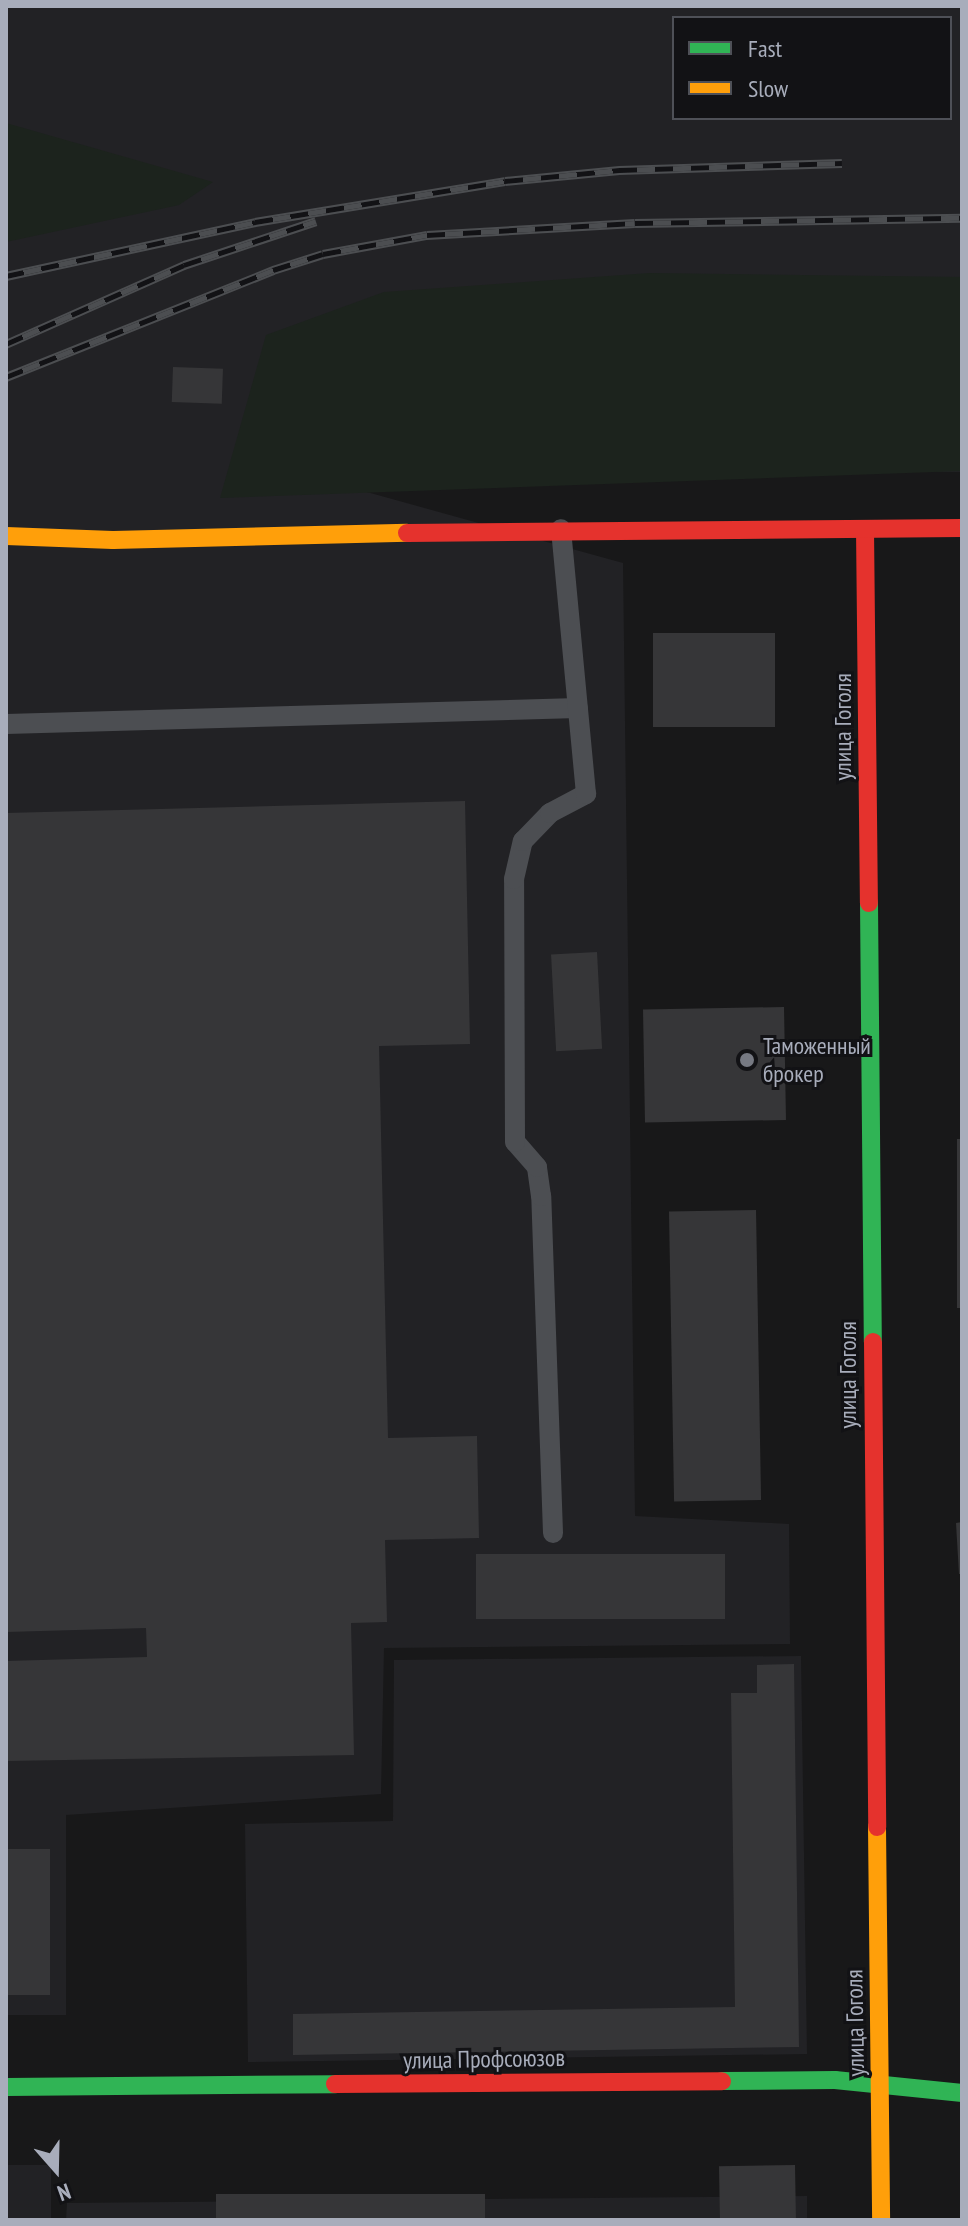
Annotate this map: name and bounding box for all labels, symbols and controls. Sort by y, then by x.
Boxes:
legend [672,16,952,120]
text: Fast [748,33,782,64]
text: Slow [748,73,788,104]
street label: улица Гоголя [829,673,857,781]
place label: Таможенный брокер [763,1032,871,1088]
marker: Таможенный брокер [738,1051,756,1069]
street label: улица Гоголя [834,1321,862,1429]
street label: улица Гоголя [840,1969,870,2077]
street label: улица Профсоюзов [403,2043,565,2075]
north arrow [16,2130,96,2210]
text: N [54,2177,75,2208]

